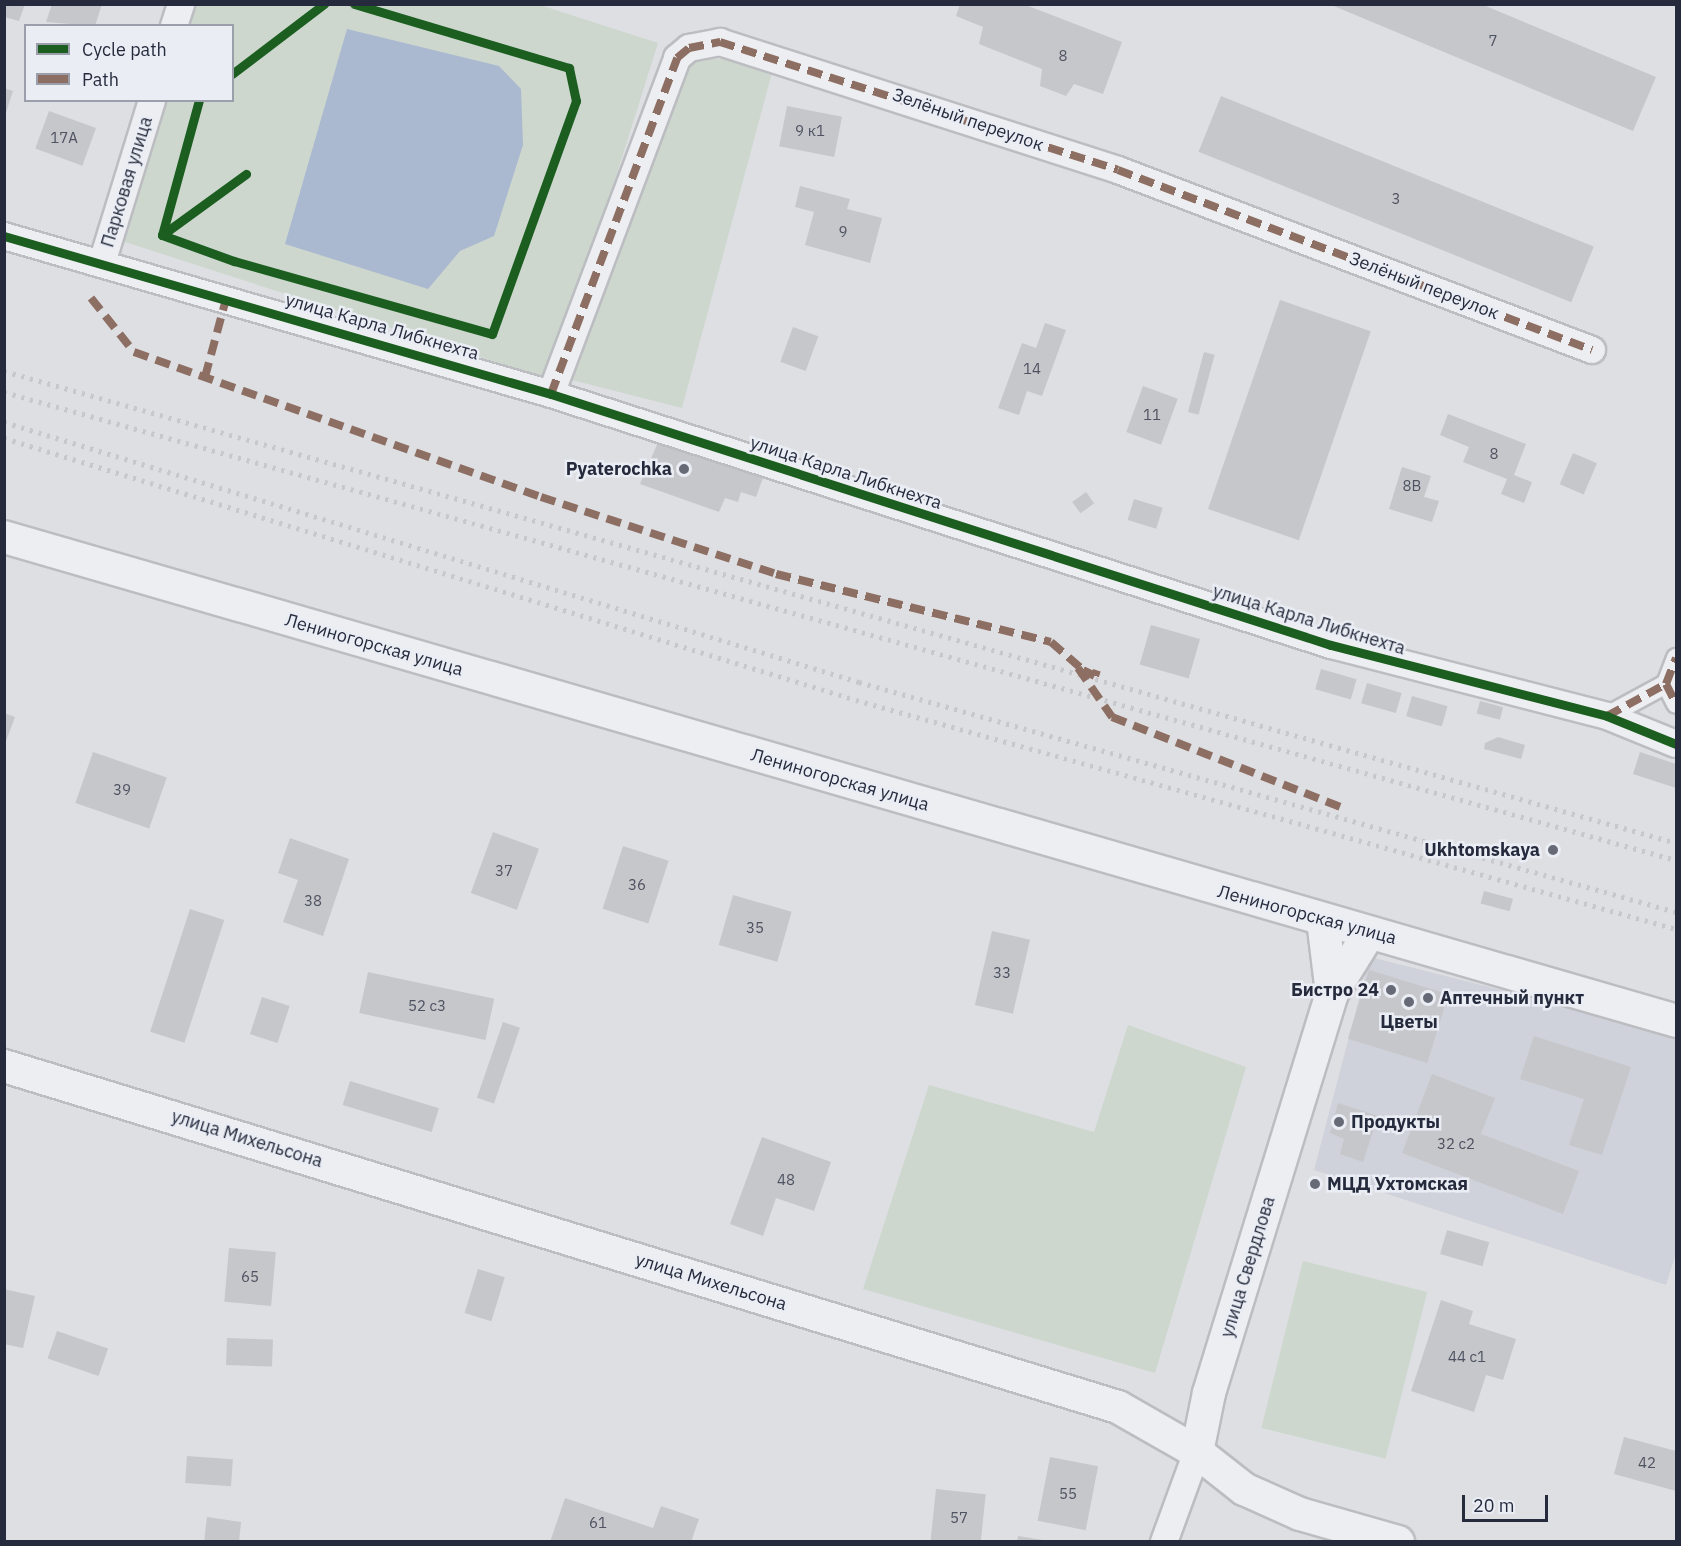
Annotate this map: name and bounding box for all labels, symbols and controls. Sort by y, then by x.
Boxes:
legend [24,24,234,102]
house number: 7 [1489,32,1497,50]
text: Cycle path [82,38,167,61]
house number: 8 [1059,47,1067,65]
text: Path [82,68,119,91]
street label: Зелёный переулок [890,84,1046,156]
street label: Парковая улица [97,114,157,250]
house number: 9 к1 [795,122,825,140]
house number: 17А [50,129,78,147]
house number: 3 [1392,190,1400,208]
house number: 9 [839,223,847,241]
street label: Зелёный переулок [1346,248,1502,324]
street label: улица Карла Либкнехта [283,289,481,365]
house number: 14 [1023,360,1041,378]
house number: 11 [1143,406,1161,424]
street label: улица Карла Либкнехта [747,432,945,514]
house number: 8 [1490,445,1498,463]
place label: Pyaterochka [566,458,672,480]
marker: Pyaterochka [677,462,691,476]
house number: 8В [1403,477,1421,495]
street label: улица Карла Либкнехта [1210,580,1408,660]
street label: Лениногорская улица [283,609,465,681]
street label: Лениногорская улица [749,744,931,816]
house number: 39 [113,781,131,799]
place label: Ukhtomskaya [1424,839,1540,861]
marker: Ukhtomskaya [1544,841,1562,859]
house number: 37 [495,862,513,880]
house number: 36 [628,876,646,894]
street label: Лениногорская улица [1215,881,1399,949]
house number: 38 [304,892,322,910]
house number: 35 [746,919,764,937]
house number: 33 [993,964,1011,982]
place label: Бистро 24 [1291,979,1379,1001]
marker: Бистро 24 [1384,983,1398,997]
place label: Аптечный пункт [1440,987,1584,1009]
marker: Аптечный пункт [1421,991,1435,1005]
marker: Цветы [1402,995,1416,1009]
house number: 52 с3 [408,997,446,1015]
place label: Цветы [1380,1011,1438,1033]
street label: улица Михельсона [169,1106,325,1172]
place label: Продукты [1351,1111,1440,1133]
marker: Продукты [1332,1115,1346,1129]
house number: 32 с2 [1437,1135,1475,1153]
house number: 48 [777,1171,795,1189]
place label: МЦД Ухтомская [1327,1173,1468,1195]
marker: МЦД Ухтомская [1308,1177,1322,1191]
street label: улица Свердлова [1216,1194,1280,1340]
street label: улица Михельсона [633,1249,789,1315]
house number: 65 [241,1268,259,1286]
house number: 44 с1 [1448,1348,1486,1366]
house number: 42 [1638,1454,1656,1472]
scale bar [1465,1483,1550,1521]
house number: 55 [1059,1485,1077,1503]
text: 20 m [1473,1494,1515,1517]
house number: 57 [950,1509,968,1527]
house number: 61 [589,1514,607,1532]

